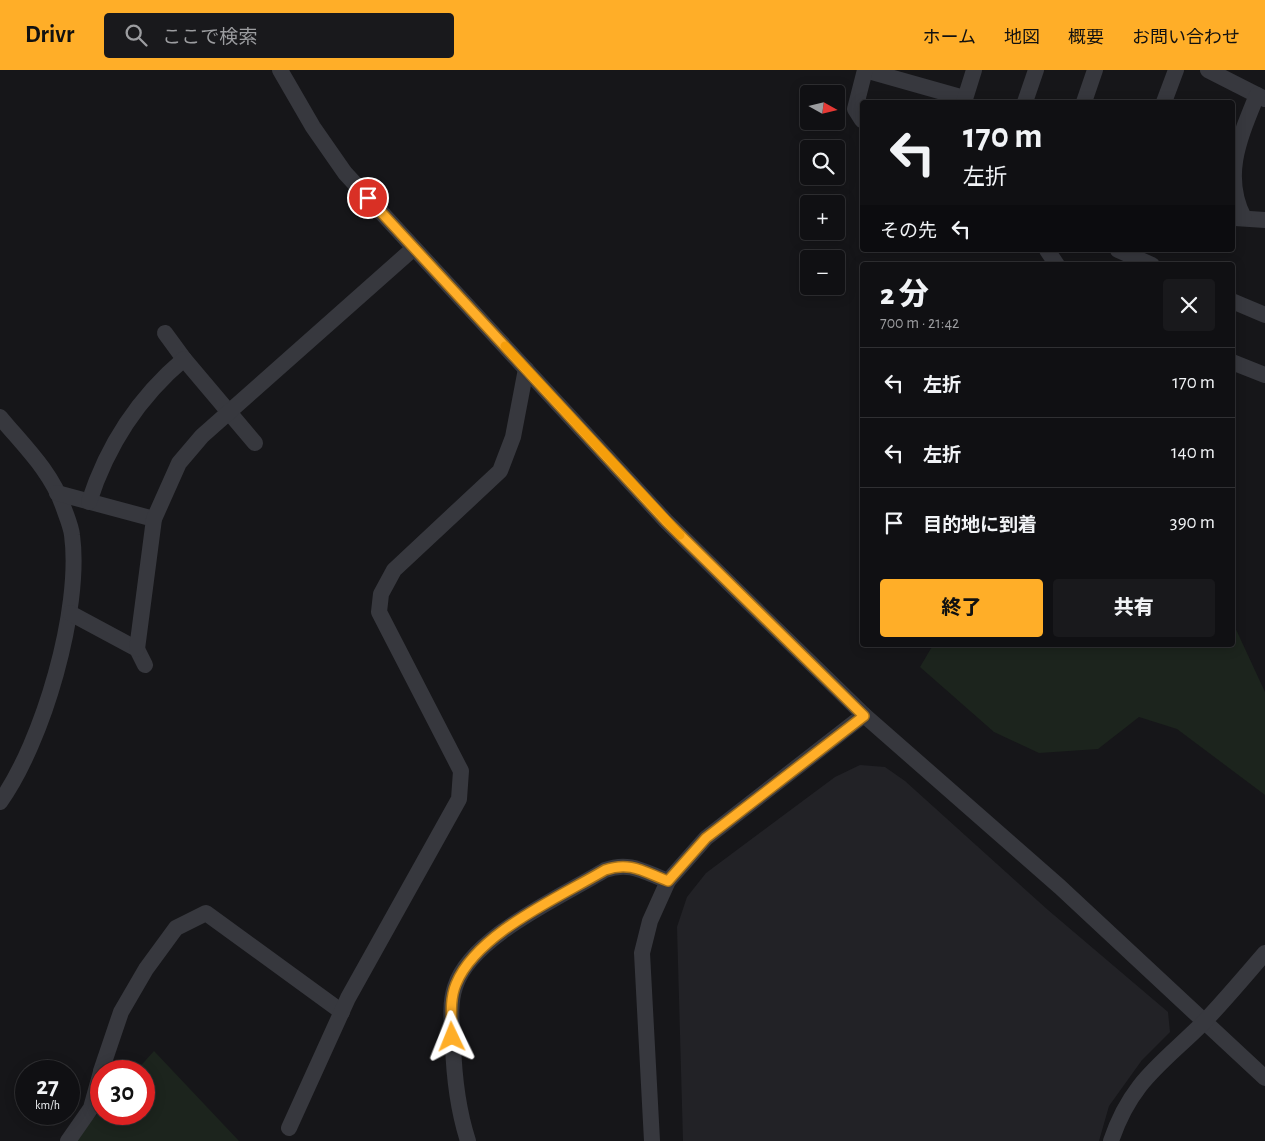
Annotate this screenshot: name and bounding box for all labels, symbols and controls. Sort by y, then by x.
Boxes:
search box [104,13,454,58]
icon: search [122,21,150,49]
text: Drivr [25,23,74,47]
text: ここで検索 [162,28,257,47]
text: ホーム [923,29,976,47]
text: 地図 [1004,29,1040,47]
text: 概要 [1068,29,1104,47]
text: お問い合わせ [1132,29,1240,47]
north arrow [800,85,845,130]
map controls [800,85,845,295]
text: 170 m [963,119,1043,154]
icon: left [880,120,945,185]
button: search [800,140,845,185]
text: 左折 [963,166,1007,188]
pin [347,177,389,219]
icon: arrive [354,184,382,212]
button: + [800,195,845,240]
icon: left [947,215,975,243]
text: その先 [880,222,937,241]
button: − [800,250,845,295]
button: close [1163,279,1215,331]
text: 2 分 [880,280,929,310]
text: 700 m · 21:42 [880,315,959,331]
icon: left [880,369,908,397]
text: 170 m [1172,373,1215,392]
text: 左折 [923,376,961,395]
icon: left [880,439,908,467]
text: 140 m [1171,443,1215,462]
text: 左折 [923,446,961,465]
icon: arrive [880,509,908,537]
text: 390 m [1170,513,1215,532]
text: 目的地に到着 [923,516,1037,535]
button: 終了 [880,579,1043,637]
button: 共有 [1053,579,1215,637]
position arrow [425,1010,477,1062]
speed limit sign: 30 [90,1060,155,1125]
text: 27 [36,1074,59,1099]
text: km/h [35,1099,60,1111]

